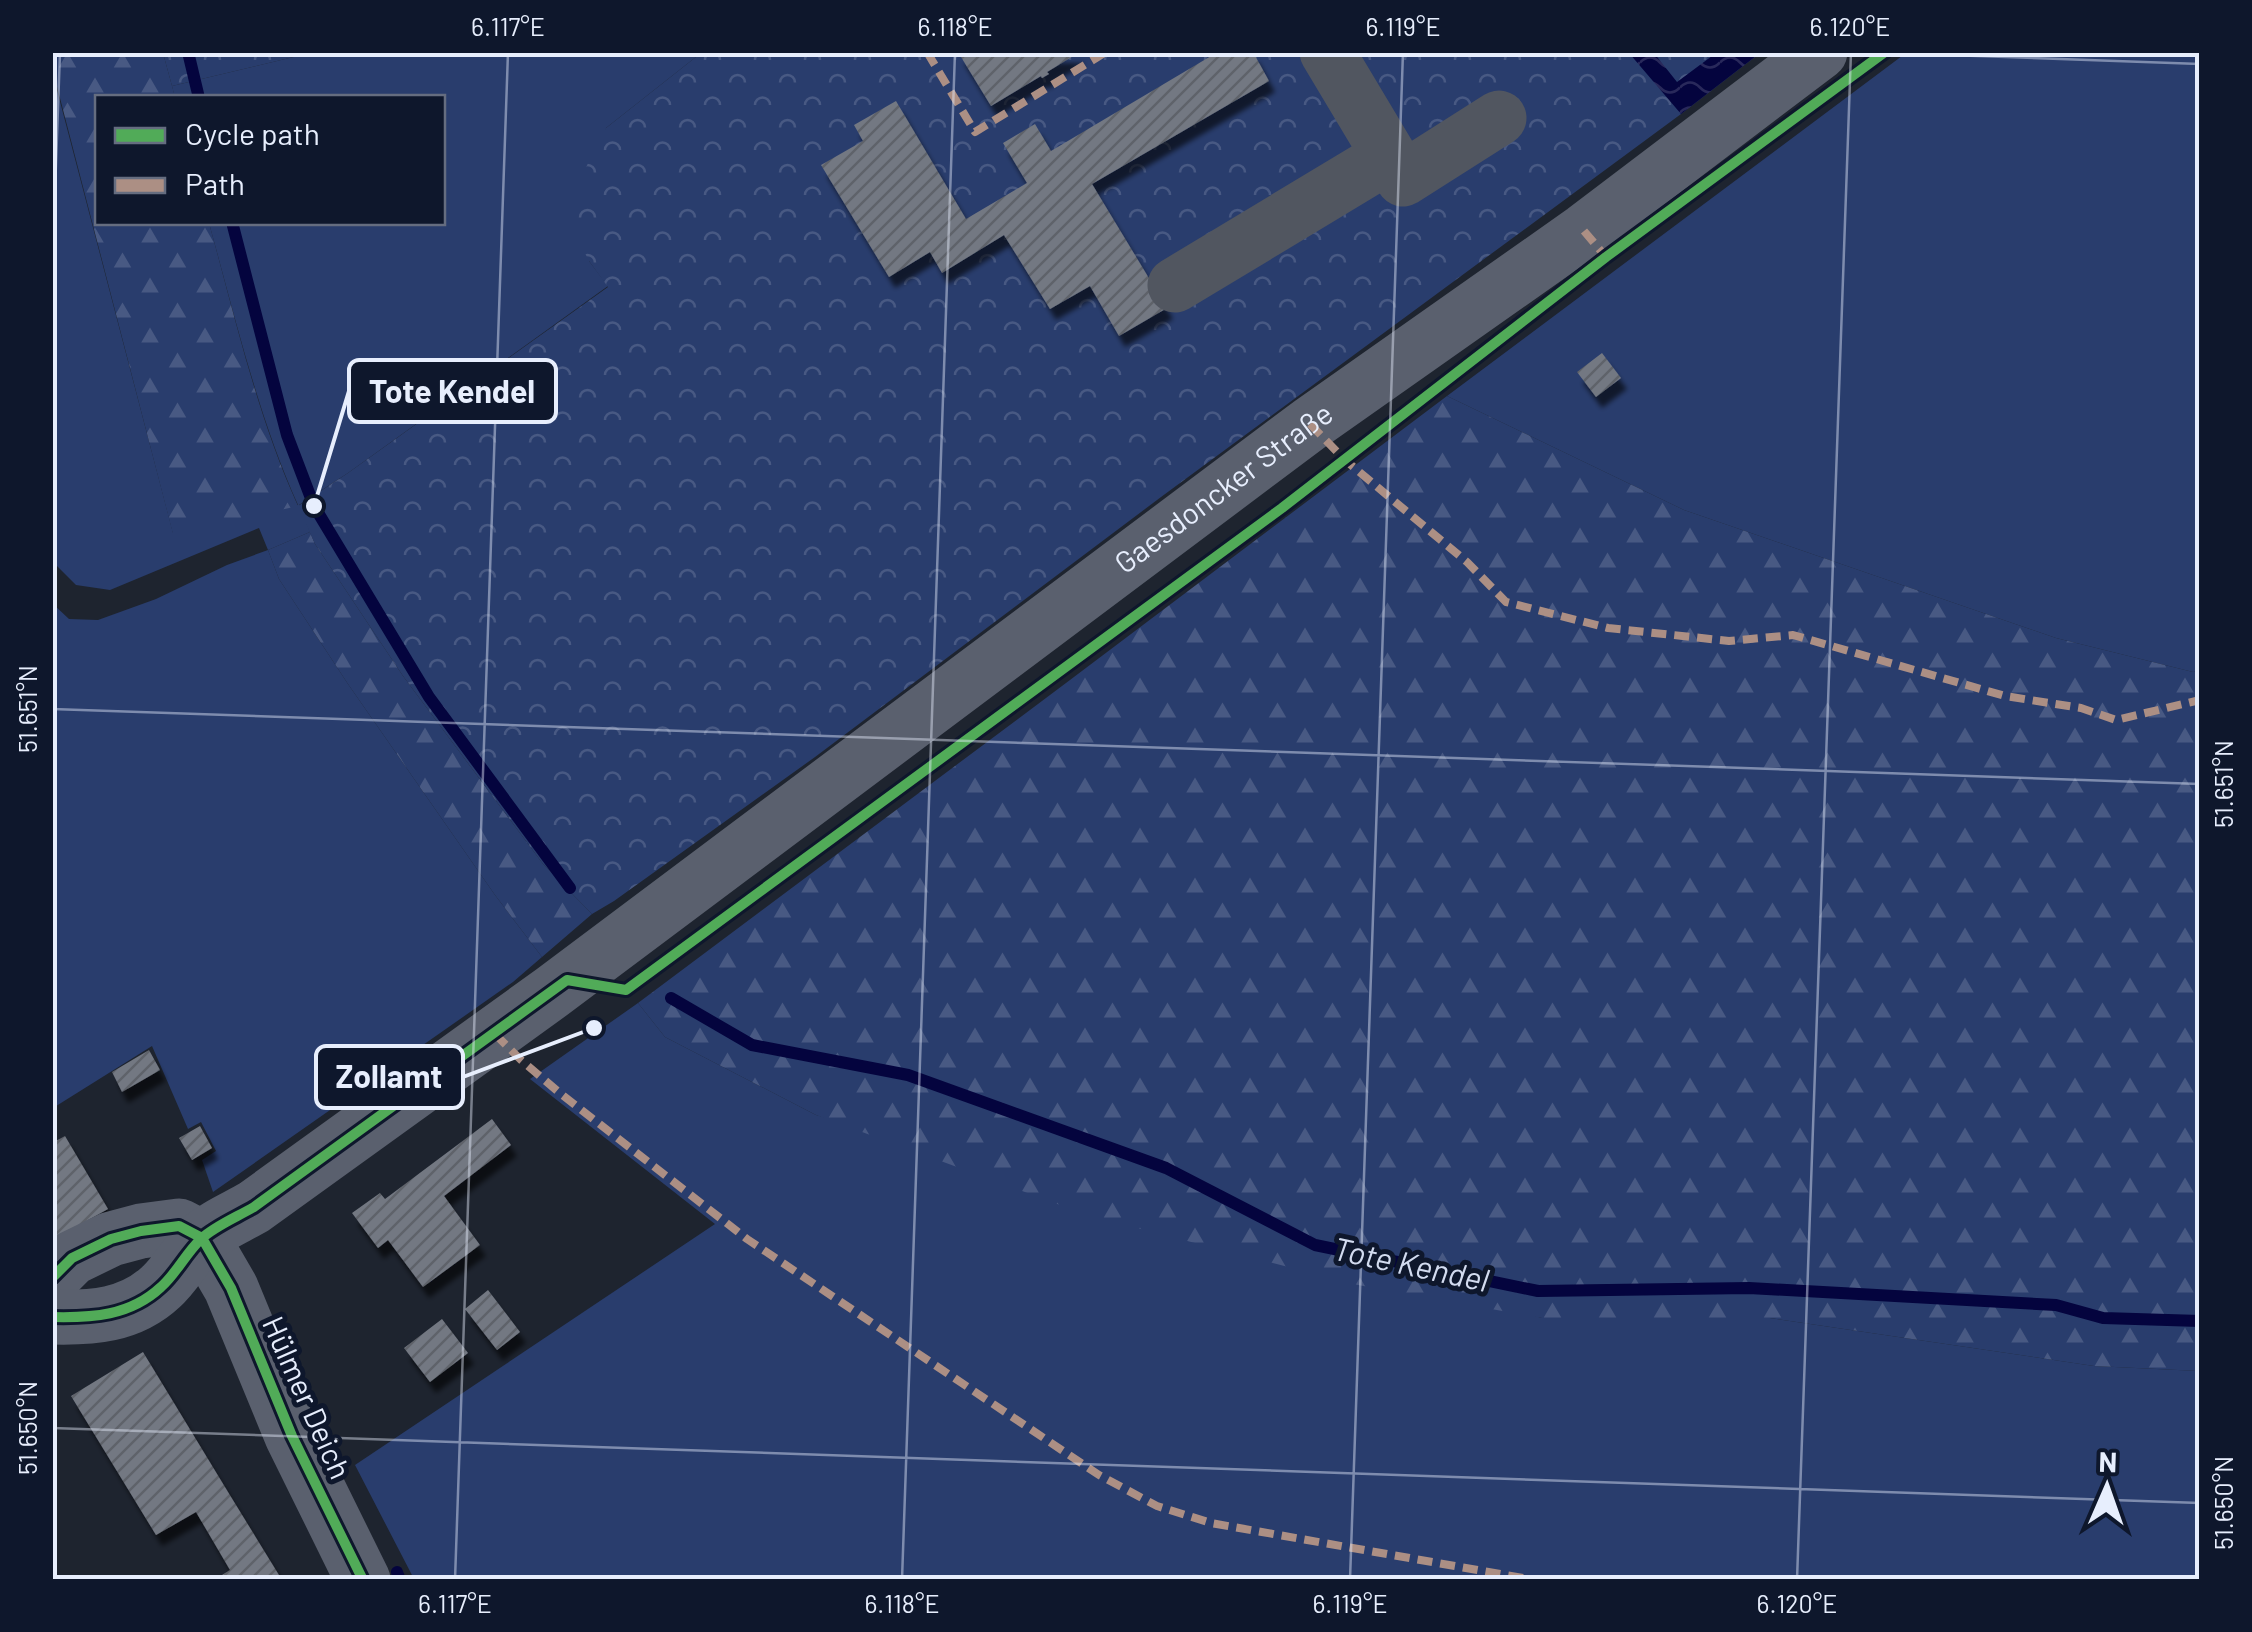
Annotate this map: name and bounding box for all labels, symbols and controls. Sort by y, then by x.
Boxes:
text: 6.117°E [471,11,545,41]
text: 6.118°E [917,11,993,41]
text: 6.119°E [1365,11,1441,41]
text: 6.120°E [1810,11,1890,41]
legend [95,95,445,225]
text: Cycle path [185,115,320,151]
text: Path [185,165,245,201]
callout: Tote Kendel [349,360,556,422]
text: Tote Kendel [369,371,535,409]
street label: Gaesdoncker Straße [1107,394,1339,580]
text: 51.651°N [12,665,42,753]
text: 51.651°N [2208,740,2238,828]
callout: Zollamt [316,1046,463,1108]
text: Zollamt [335,1056,443,1094]
water label: Tote Kendel [1330,1228,1493,1298]
street label: Hülmer Deich [256,1310,360,1484]
text: 51.650°N [12,1381,42,1475]
north arrow [2057,1437,2157,1537]
text: N [2098,1444,2118,1478]
text: 51.650°N [2208,1456,2238,1550]
text: 6.117°E [418,1588,492,1618]
text: 6.118°E [864,1588,940,1618]
text: 6.119°E [1312,1588,1388,1618]
text: 6.120°E [1757,1588,1837,1618]

